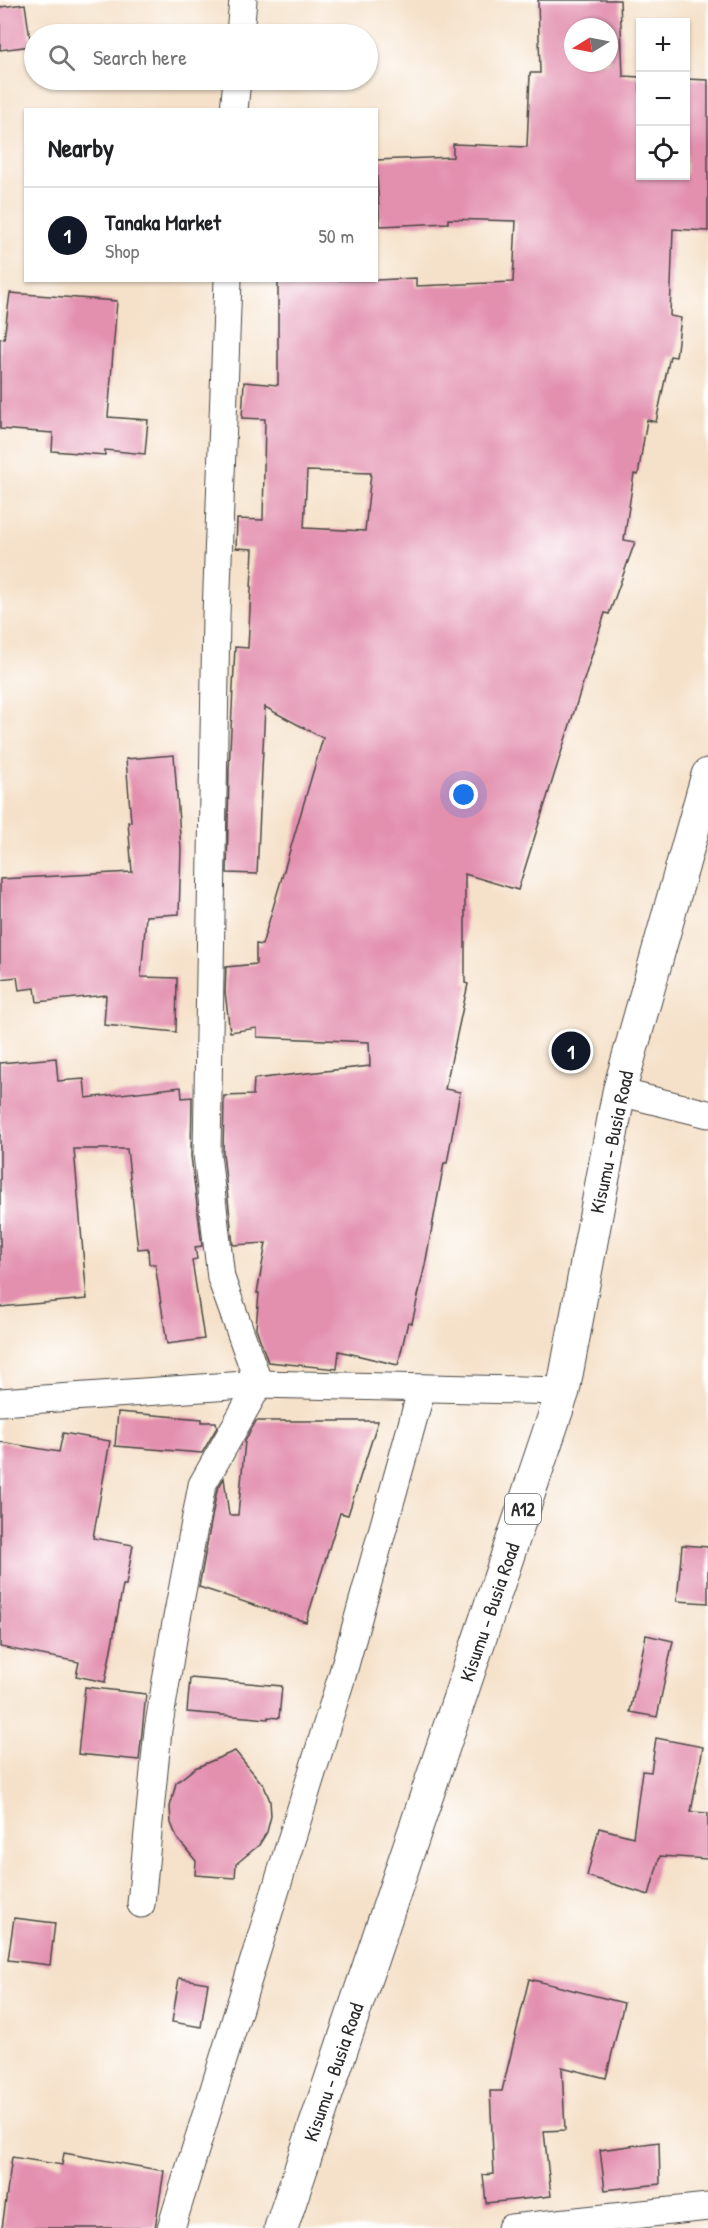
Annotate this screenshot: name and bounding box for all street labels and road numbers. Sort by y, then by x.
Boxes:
street label: Kisumu - Busia Road [583,1068,639,1216]
road number: A12 [505,1494,541,1524]
street label: Kisumu - Busia Road [453,1539,525,1685]
street label: Kisumu - Busia Road [297,1999,369,2145]

